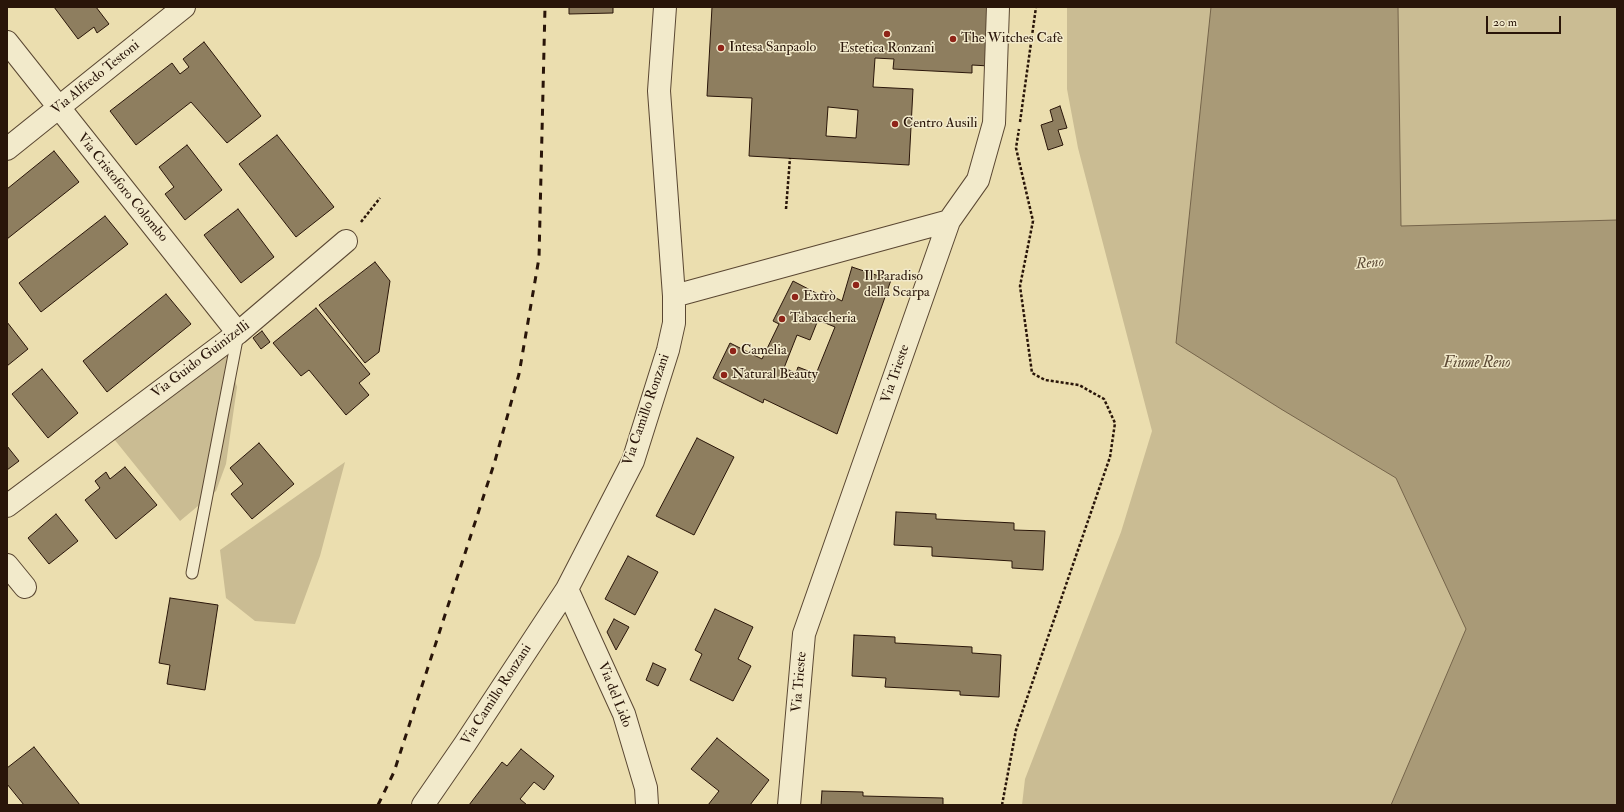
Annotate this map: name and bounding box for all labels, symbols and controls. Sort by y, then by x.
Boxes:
scale bar [1488,8,1563,34]
text: 20 m [1493,15,1517,30]
marker: Estetica Ronzani [882,29,892,39]
place label: The Witches Cafè [961,31,1063,47]
marker: The Witches Cafè [948,34,958,44]
street label: Via Alfredo Testoni [49,37,143,119]
place label: Intesa Sanpaolo [729,40,816,56]
place label: Estetica Ronzani [839,41,935,57]
marker: Intesa Sanpaolo [716,43,726,53]
place label: Centro Ausili [903,116,978,132]
marker: Centro Ausili [890,119,900,129]
street label: Via Cristoforo Colombo [73,130,171,246]
water label: Reno [1355,254,1385,274]
place label: Il Paradiso della Scarpa [864,269,930,302]
marker: Il Paradiso della Scarpa [851,280,861,290]
place label: Extrò [803,289,836,305]
marker: Extrò [790,292,800,302]
place label: Tabaccheria [790,311,856,327]
marker: Tabaccheria [777,314,787,324]
street label: Via Guido Guinizelli [149,318,253,402]
street label: Via Trieste [878,342,914,406]
place label: Camelia [741,343,787,359]
marker: Camelia [728,346,738,356]
street label: Via Camillo Ronzani [620,352,674,468]
water label: Fiume Reno [1443,355,1511,373]
place label: Natural Beauty [732,367,818,383]
marker: Natural Beauty [719,370,729,380]
street label: Via Camillo Ronzani [458,641,536,749]
street label: Via Trieste [789,651,811,713]
street label: Via del Lido [593,660,635,730]

